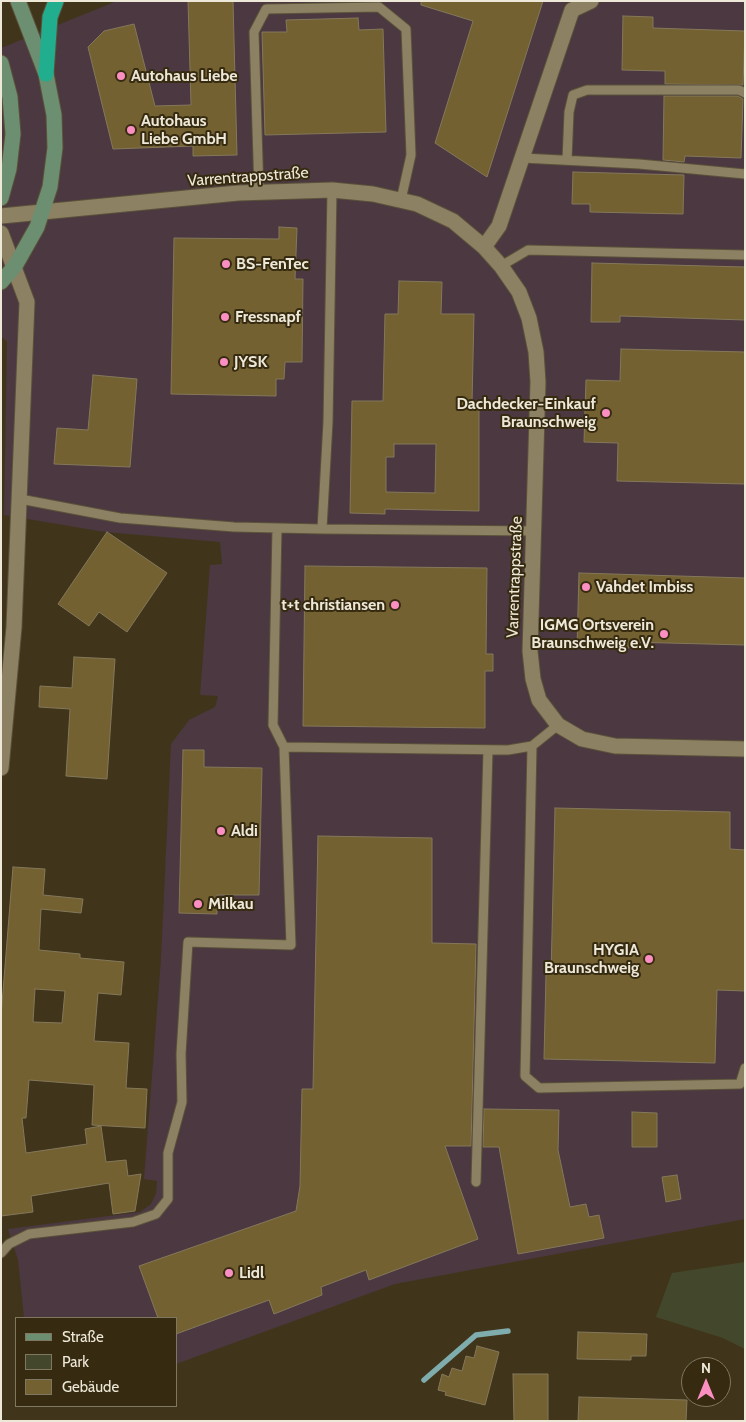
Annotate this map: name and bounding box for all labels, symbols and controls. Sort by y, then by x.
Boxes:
place label: Autohaus Liebe [131,66,238,86]
marker: Autohaus Liebe [115,70,127,82]
place label: Autohaus Liebe GmbH [141,111,227,149]
marker: Autohaus Liebe GmbH [125,124,137,136]
street label: Varrentrappstraße [187,163,309,191]
place label: BS-FenTec [236,254,309,274]
marker: BS-FenTec [220,258,232,270]
place label: Fressnapf [235,307,301,327]
marker: Fressnapf [219,311,231,323]
place label: JYSK [234,352,267,372]
marker: JYSK [218,356,230,368]
place label: Dachdecker-Einkauf Braunschweig [456,394,596,432]
marker: Dachdecker-Einkauf Braunschweig [600,407,612,419]
street label: Varrentrappstraße [503,516,527,638]
place label: Vahdet Imbiss [596,577,693,597]
marker: Vahdet Imbiss [580,581,592,593]
place label: t+t christiansen [281,595,385,615]
marker: t+t christiansen [389,599,401,611]
place label: IGMG Ortsverein Braunschweig e.V. [531,615,654,653]
marker: IGMG Ortsverein Braunschweig e.V. [658,628,670,640]
place label: Aldi [231,821,258,841]
marker: Aldi [215,825,227,837]
place label: Milkau [208,894,254,914]
marker: Milkau [192,898,204,910]
place label: HYGIA Braunschweig [544,940,639,978]
marker: HYGIA Braunschweig [643,953,655,965]
place label: Lidl [239,1263,264,1283]
marker: Lidl [223,1267,235,1279]
legend [15,1317,178,1407]
text: Straße [62,1328,104,1346]
text: Park [62,1353,89,1371]
north arrow [681,1357,731,1407]
text: N [701,1359,711,1377]
text: Gebäude [62,1378,119,1396]

